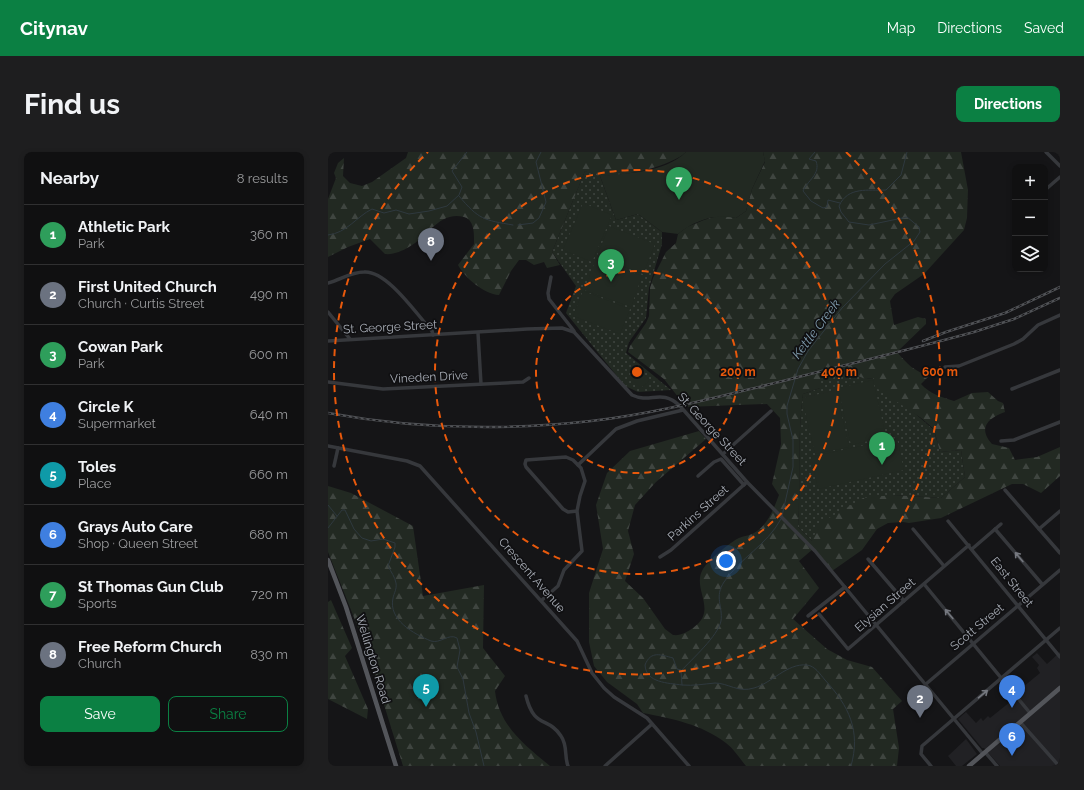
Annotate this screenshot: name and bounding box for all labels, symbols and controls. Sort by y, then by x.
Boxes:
text: Citynav [20,17,88,39]
text: Map [887,20,915,36]
text: Directions [937,20,1002,36]
text: Saved [1024,20,1064,36]
button: Directions [956,86,1060,122]
text: Find us [24,88,120,121]
map controls [1012,164,1048,272]
button: + [1012,164,1048,200]
pin: 7 [666,167,692,200]
text: Nearby [40,168,99,188]
text: 8 results [237,171,288,186]
button: − [1012,200,1048,236]
text: Athletic Park [78,218,170,236]
text: 1 [50,227,56,242]
text: 360 m [250,227,288,242]
pin: 8 [418,228,444,261]
text: Park [78,236,105,251]
button: layers [1012,236,1048,272]
pin: 3 [598,249,624,282]
text: First United Church [78,278,217,296]
text: 2 [49,287,57,302]
text: 490 m [250,287,288,302]
text: Church · Curtis Street [78,296,204,311]
water label: Kettle Creek [789,296,843,361]
street label: St. George Street [343,318,437,336]
text: Cowan Park [78,338,163,356]
text: 3 [49,347,57,362]
text: 600 m [249,347,288,362]
text: Park [78,356,105,371]
centre of rings [630,365,644,379]
text: 200 m [720,365,756,379]
text: 400 m [821,365,857,379]
text: 600 m [922,365,958,379]
street label: Vineden Drive [390,368,468,386]
street label: St. George Street [675,390,749,468]
text: Circle K [78,398,134,416]
text: 4 [49,407,57,422]
text: 640 m [250,407,288,422]
text: Supermarket [78,416,156,431]
pin: 1 [869,432,895,465]
text: Toles [78,458,116,476]
text: 5 [49,467,57,482]
text: 660 m [249,467,288,482]
text: Place [78,476,111,491]
street label: Parkins Street [665,482,731,544]
text: Grays Auto Care [78,518,193,536]
text: 6 [49,527,57,542]
text: 680 m [249,527,288,542]
street label: Crescent Avenue [496,535,568,615]
text: Shop · Queen Street [78,536,198,551]
your location [716,551,736,571]
one-way arrow [1014,552,1024,562]
street label: East Street [988,554,1036,610]
street label: Elysian Street [852,575,918,635]
text: St Thomas Gun Club [78,578,224,596]
text: 7 [49,587,57,602]
text: 720 m [251,587,288,602]
text: Sports [78,596,117,611]
street label: Scott Street [948,601,1006,653]
one-way arrow [944,608,953,619]
street label: Wellington Road [353,613,393,705]
text: Free Reform Church [78,638,222,656]
text: 8 [49,647,57,662]
text: 830 m [250,647,288,662]
text: Church [78,656,121,671]
pin: 5 [413,674,439,707]
pin: 4 [999,675,1025,708]
pin: 2 [907,685,933,718]
one-way arrow [978,690,989,699]
button: Save [40,696,160,732]
button: Share [168,696,288,732]
pin: 6 [999,723,1025,756]

